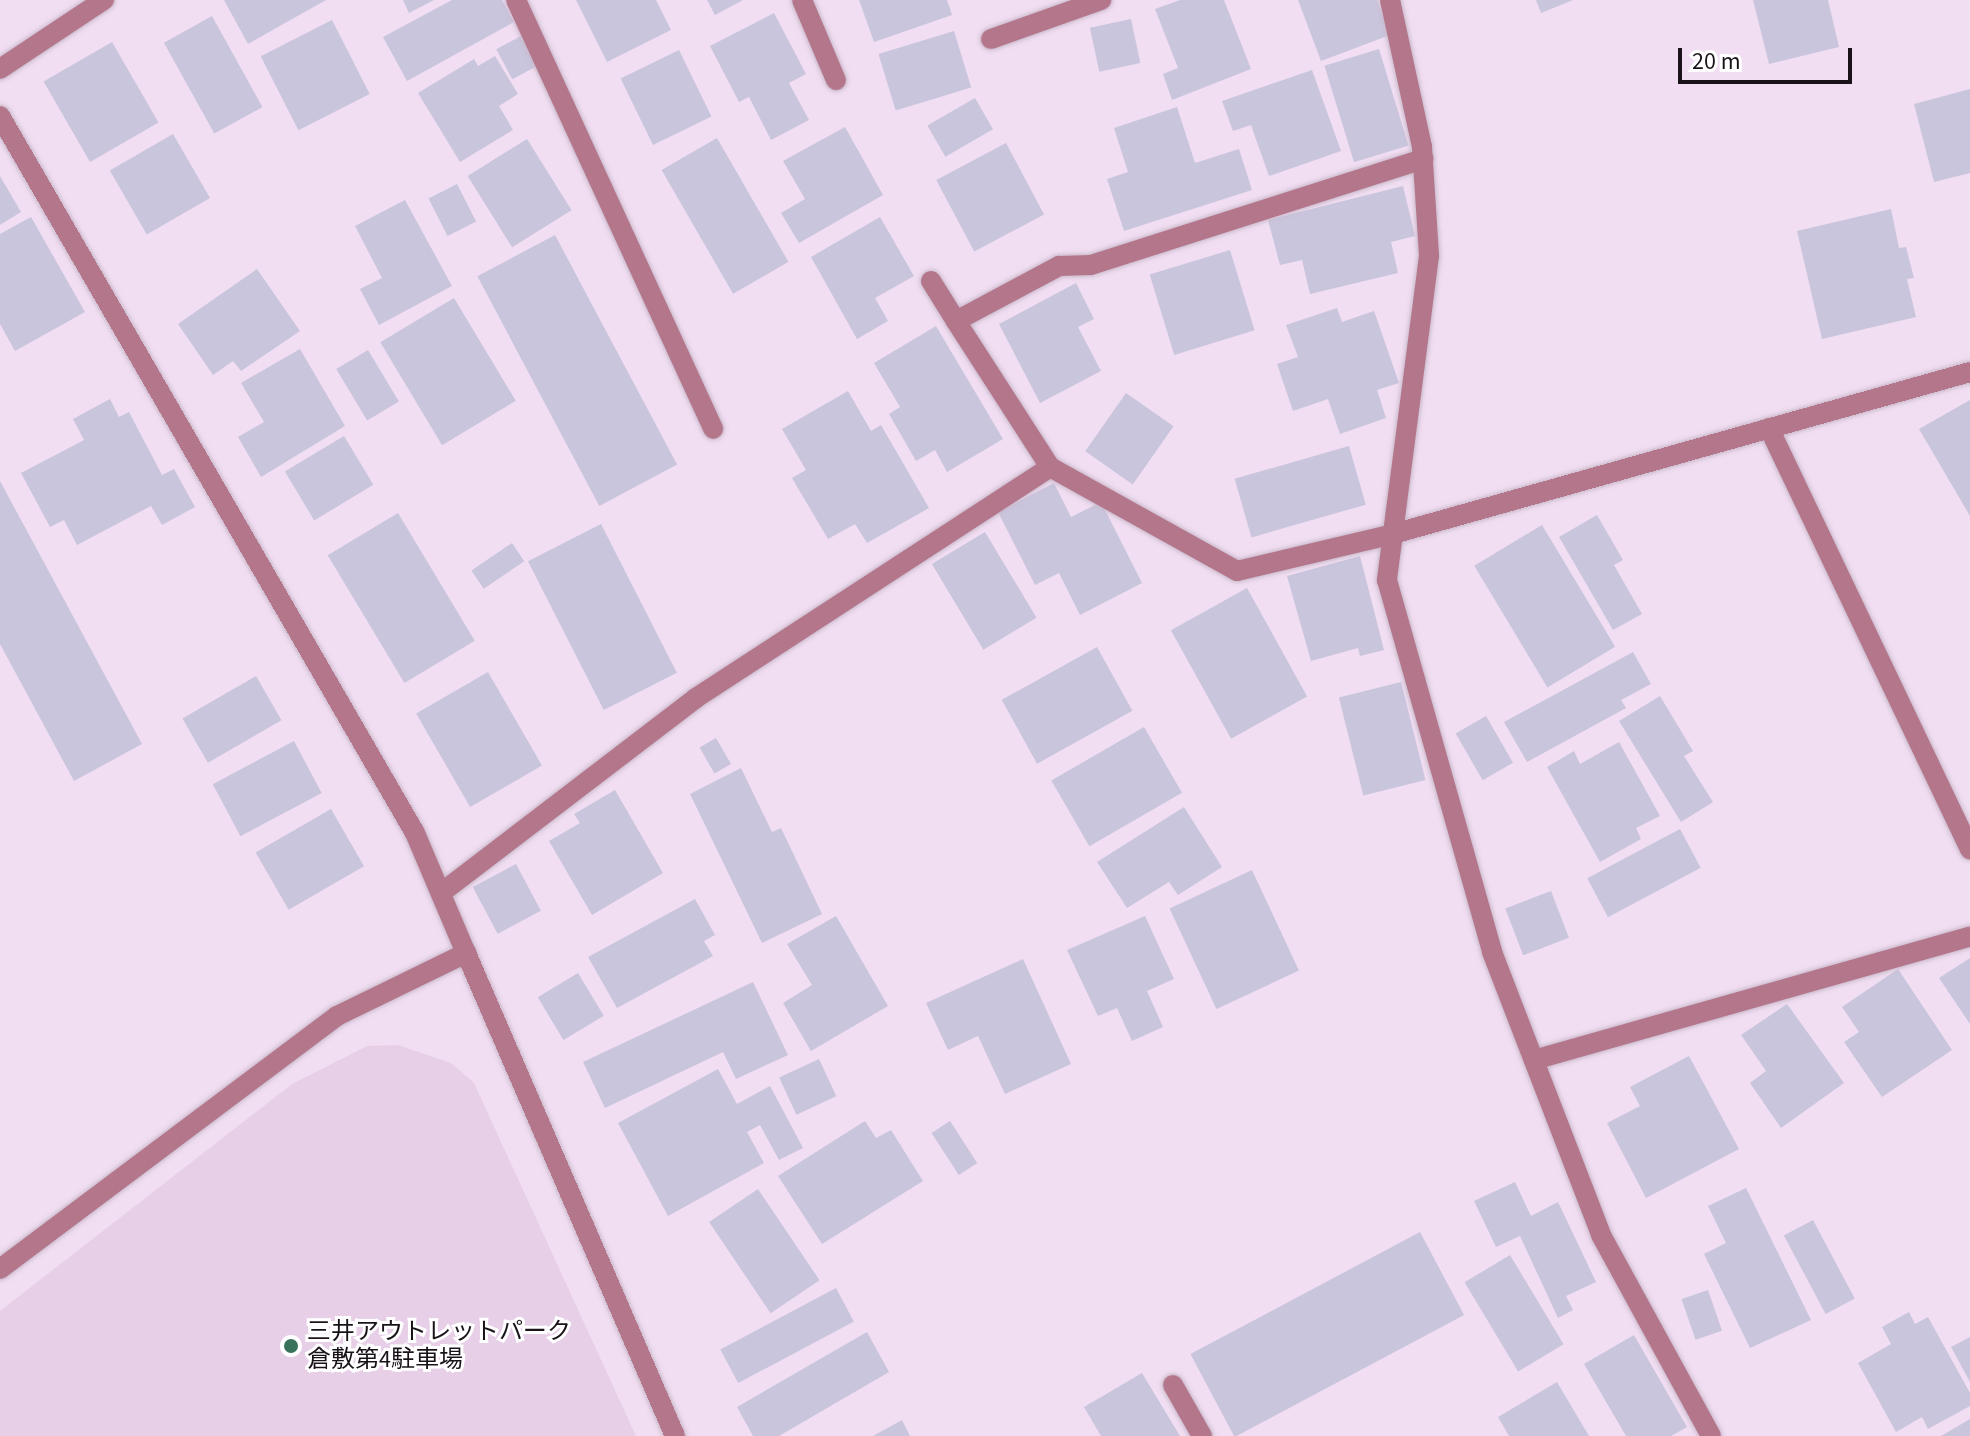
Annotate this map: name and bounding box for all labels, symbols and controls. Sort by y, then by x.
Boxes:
scale bar [1682,32,1856,82]
text: 20 m [1692,44,1741,79]
place label: 三井アウトレットパーク 倉敷第4駐車場 [307,1318,571,1374]
marker: 三井アウトレットパーク 倉敷第4駐車場 [282,1337,300,1355]

